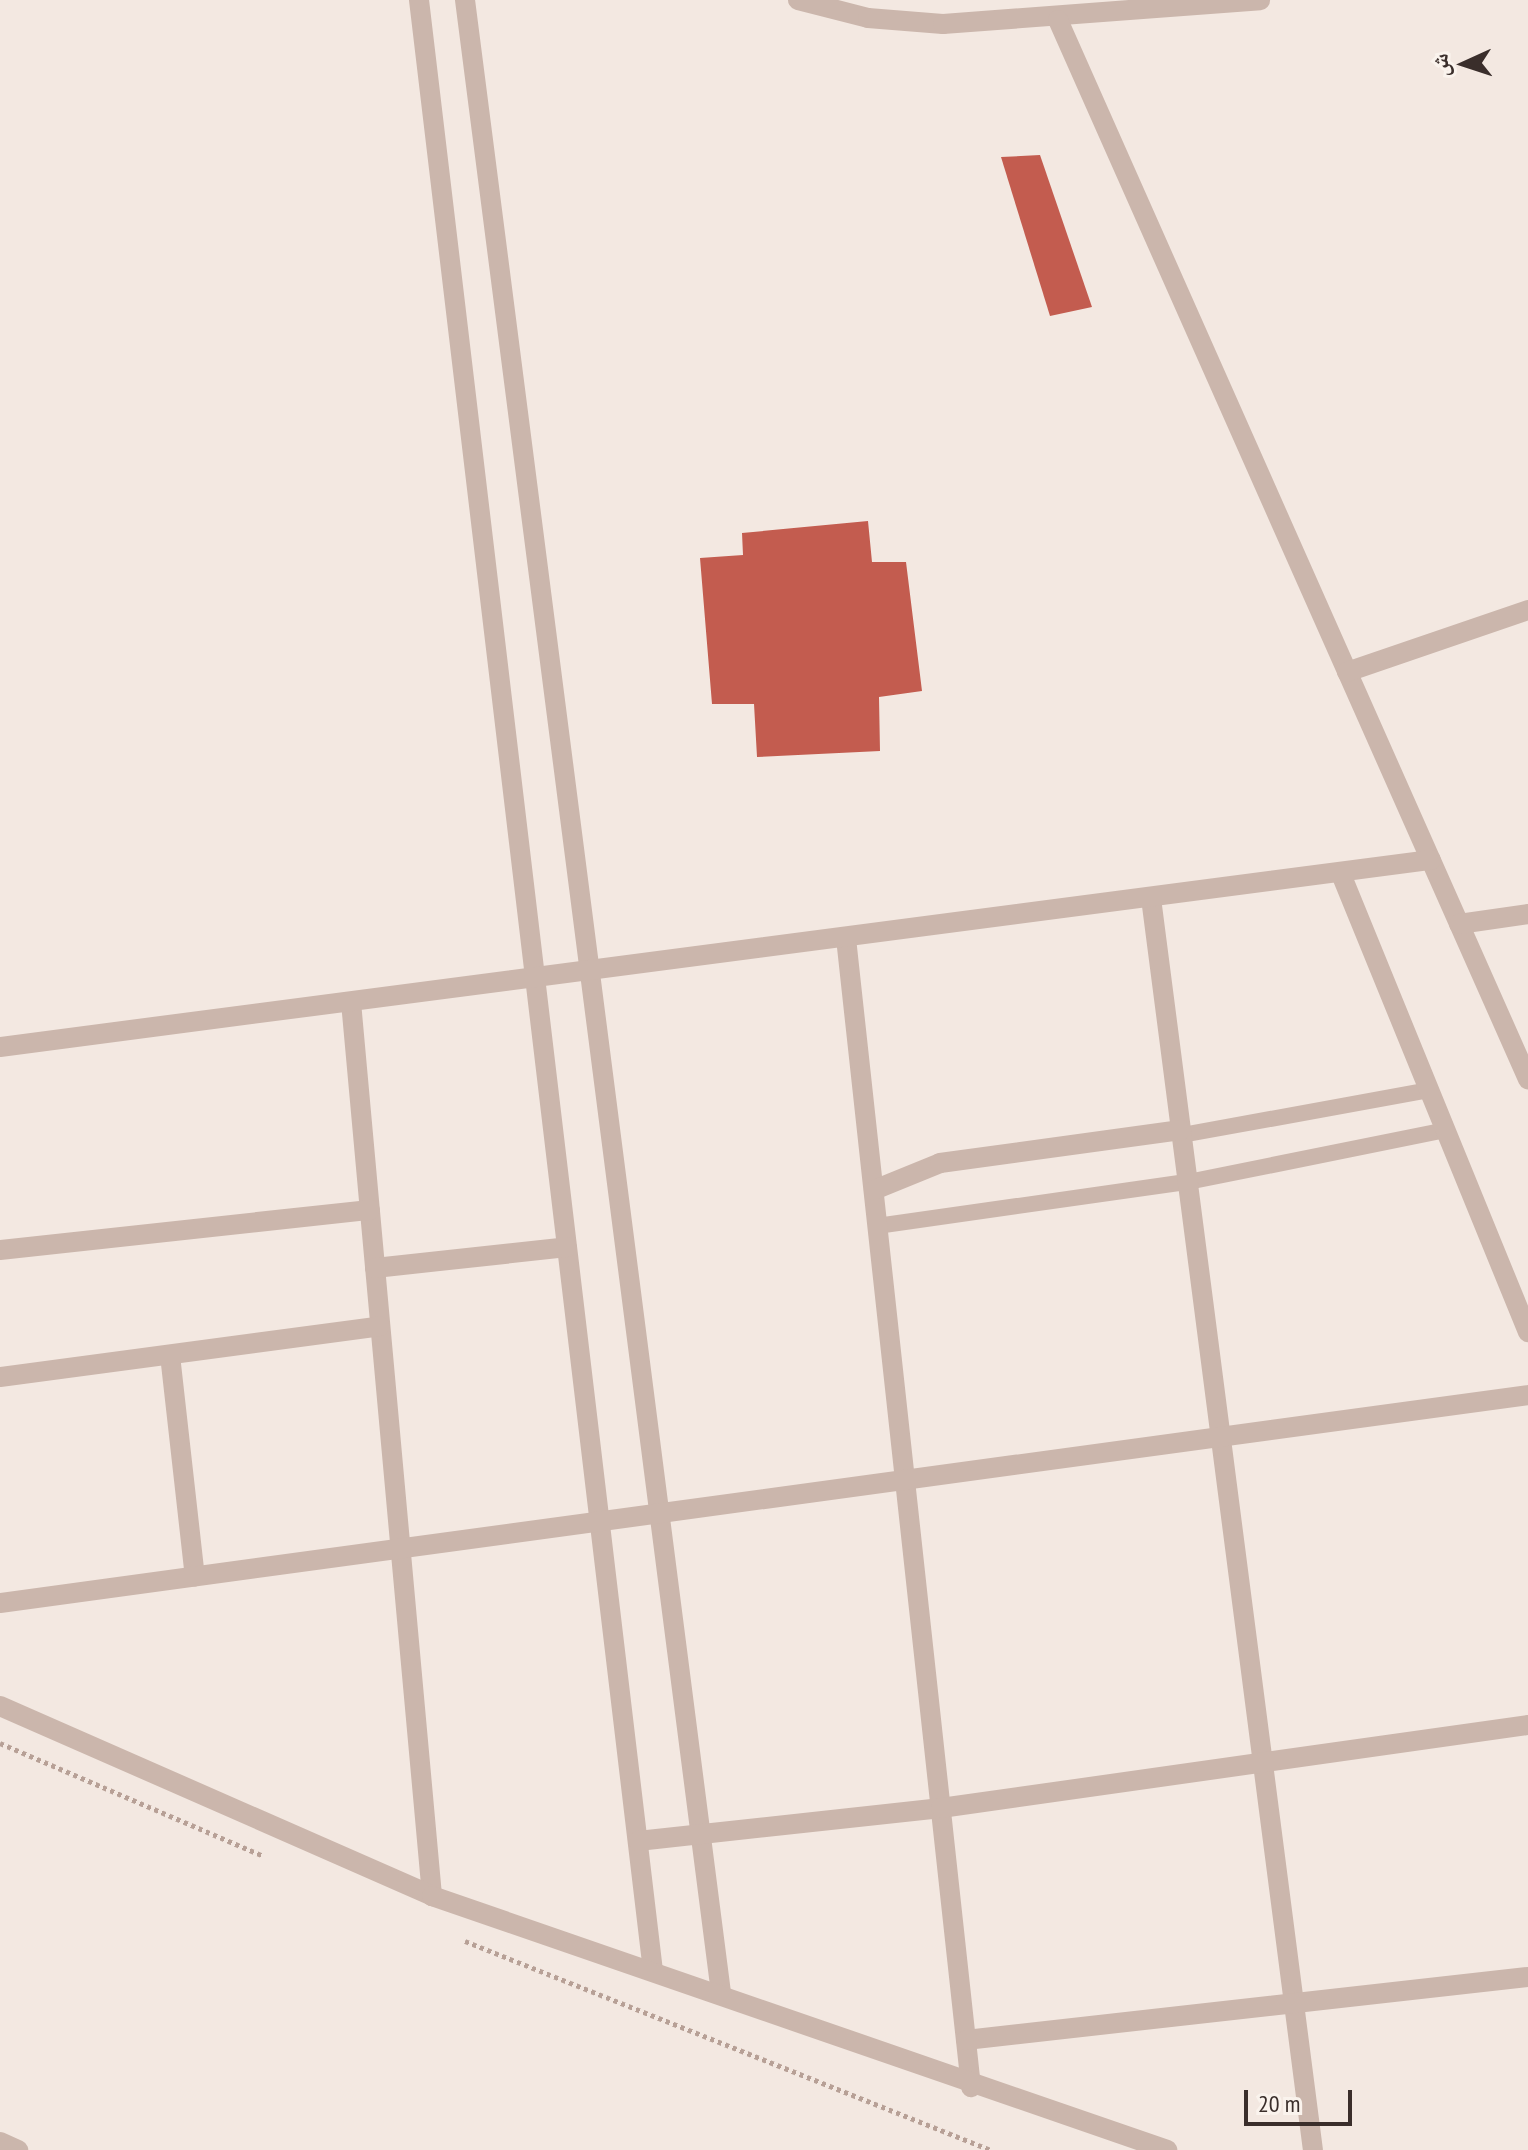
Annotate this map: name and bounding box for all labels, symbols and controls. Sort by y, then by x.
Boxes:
north arrow [1424,24,1504,104]
text: ش [1425,53,1455,78]
scale bar [1248,2074,1356,2124]
text: 20 m [1258,2088,1300,2119]

